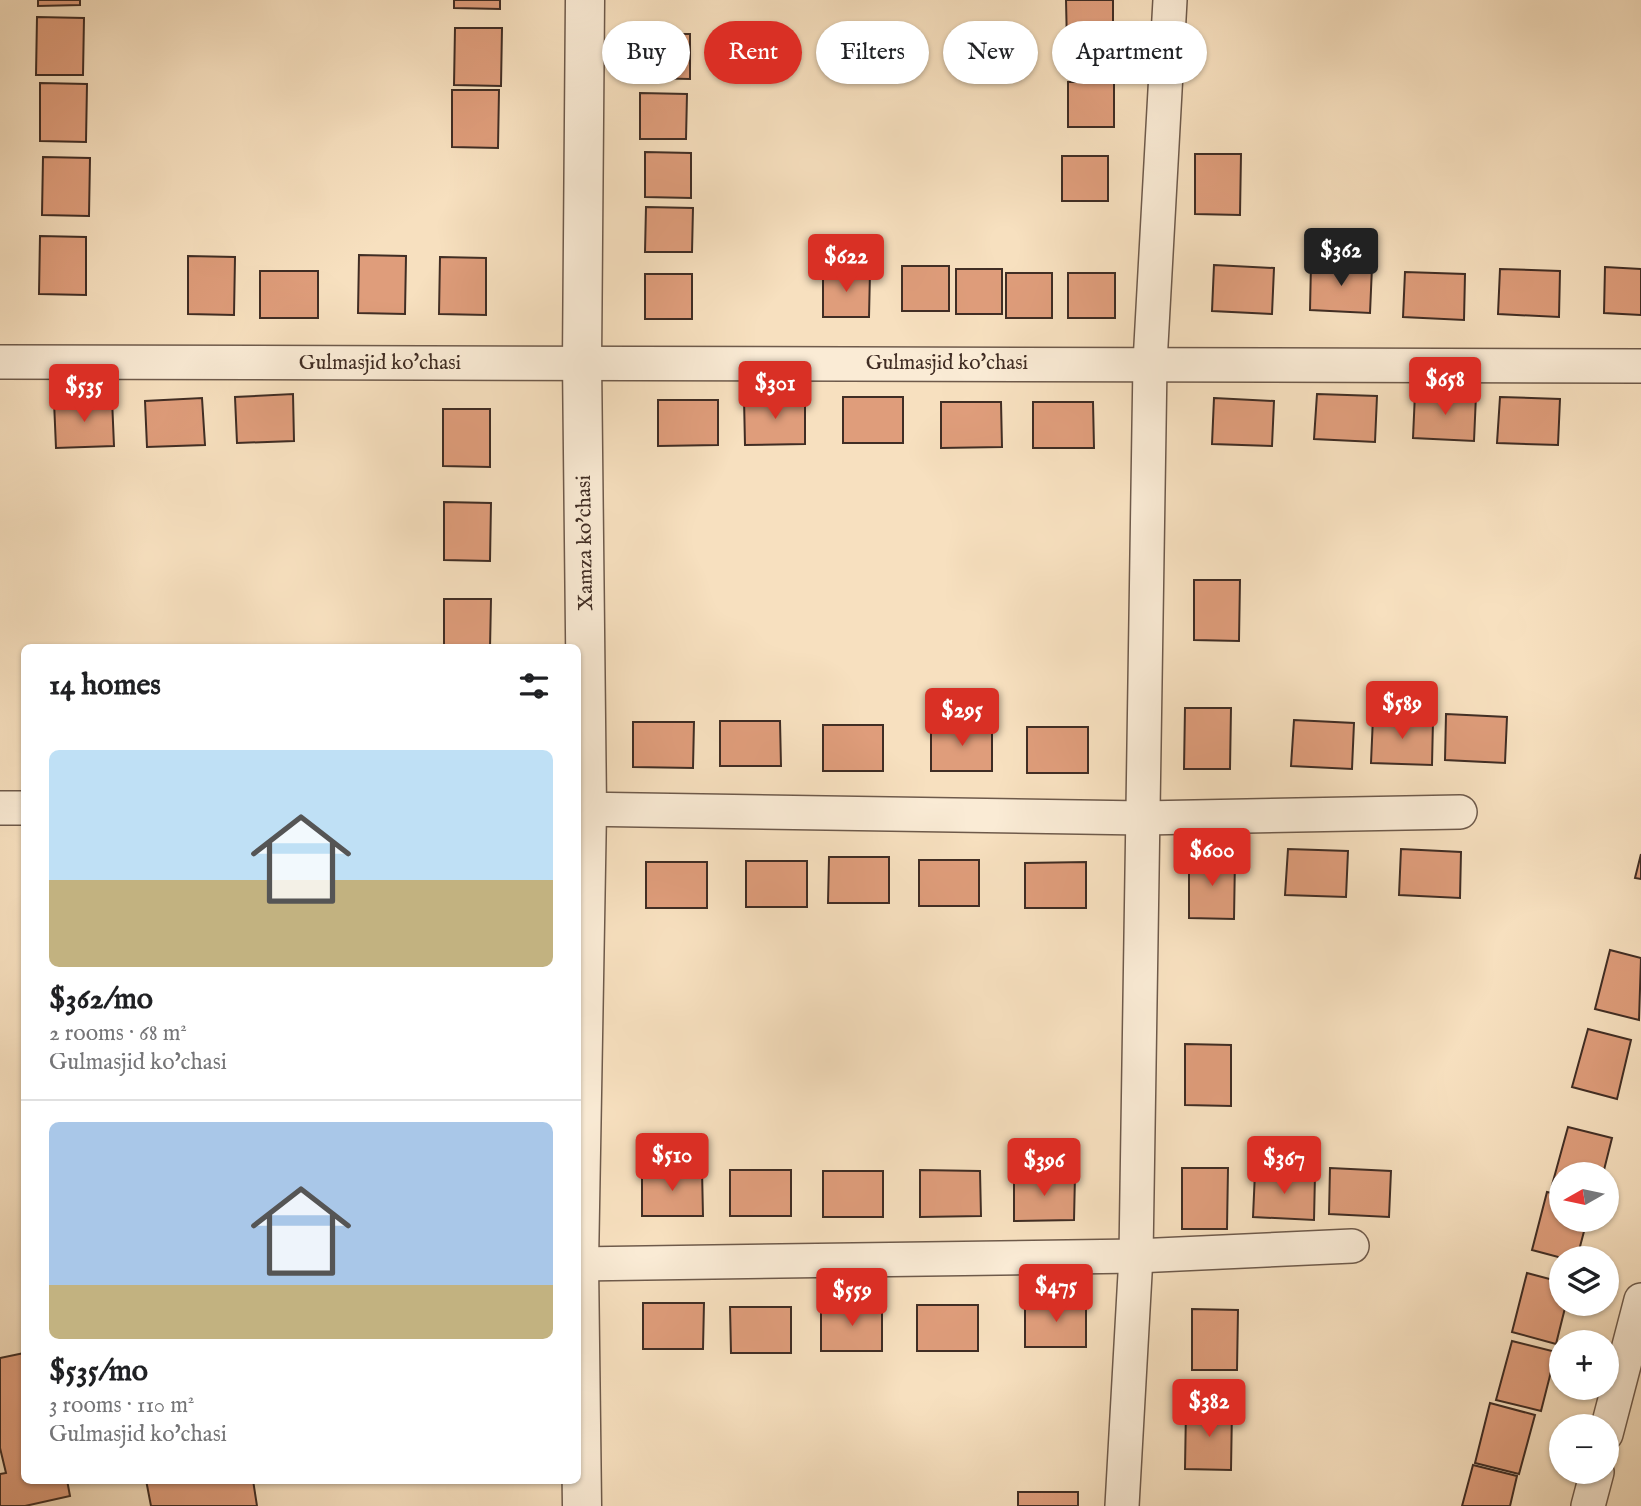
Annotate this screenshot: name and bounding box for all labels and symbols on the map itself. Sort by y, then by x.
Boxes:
pin: $362 [1300,229,1382,288]
pin: $622 [805,234,887,294]
street label: Gulmasjid ko'chasi [299,350,461,377]
street label: Gulmasjid ko'chasi [866,350,1028,377]
pin: $658 [1404,358,1486,417]
pin: $301 [734,362,816,421]
pin: $535 [43,364,125,424]
street label: Xamza ko'chasi [571,475,600,611]
pin: $589 [1361,682,1443,741]
pin: $295 [921,688,1003,748]
pin: $600 [1171,828,1253,888]
pin: $510 [631,1134,713,1193]
pin: $367 [1243,1136,1325,1196]
pin: $396 [1003,1138,1085,1198]
north arrow [1549,1162,1619,1232]
pin: $475 [1015,1264,1097,1324]
pin: $559 [811,1268,893,1328]
pin: $382 [1168,1380,1250,1439]

